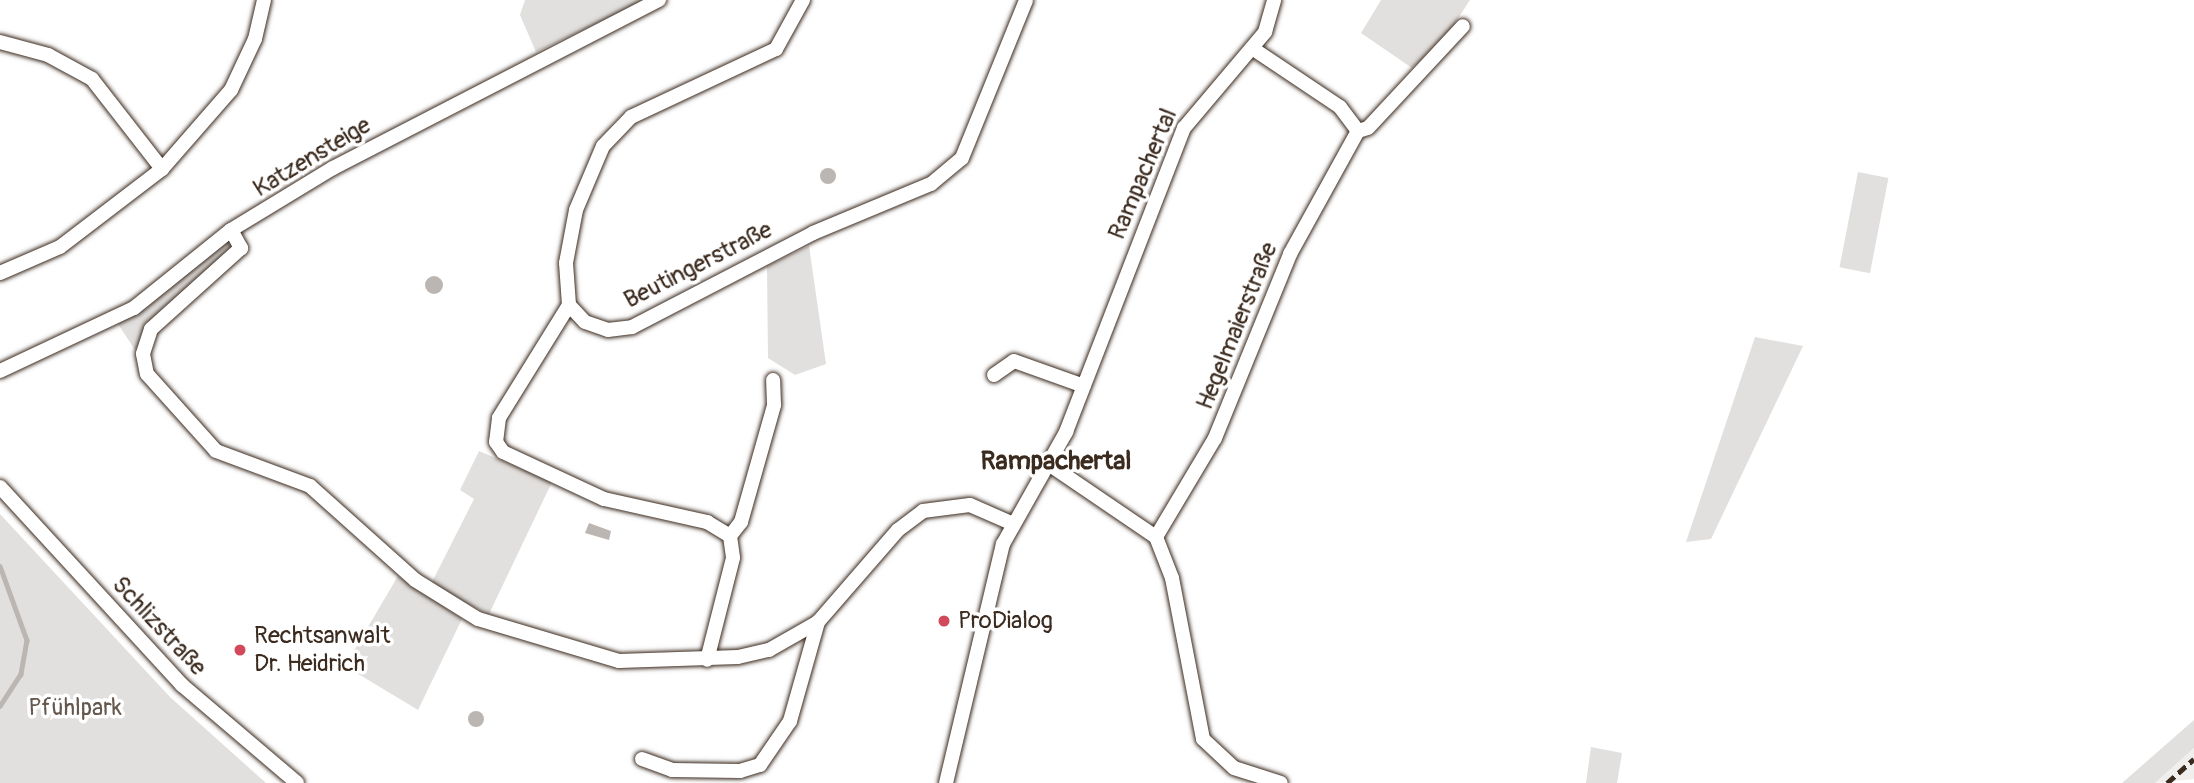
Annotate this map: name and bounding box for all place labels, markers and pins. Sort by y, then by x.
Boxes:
place label: ProDialog [958,607,1053,635]
marker: ProDialog [936,613,952,629]
place label: Rechtsanwalt Dr. Heidrich [254,622,390,678]
marker: Rechtsanwalt Dr. Heidrich [232,642,248,658]

